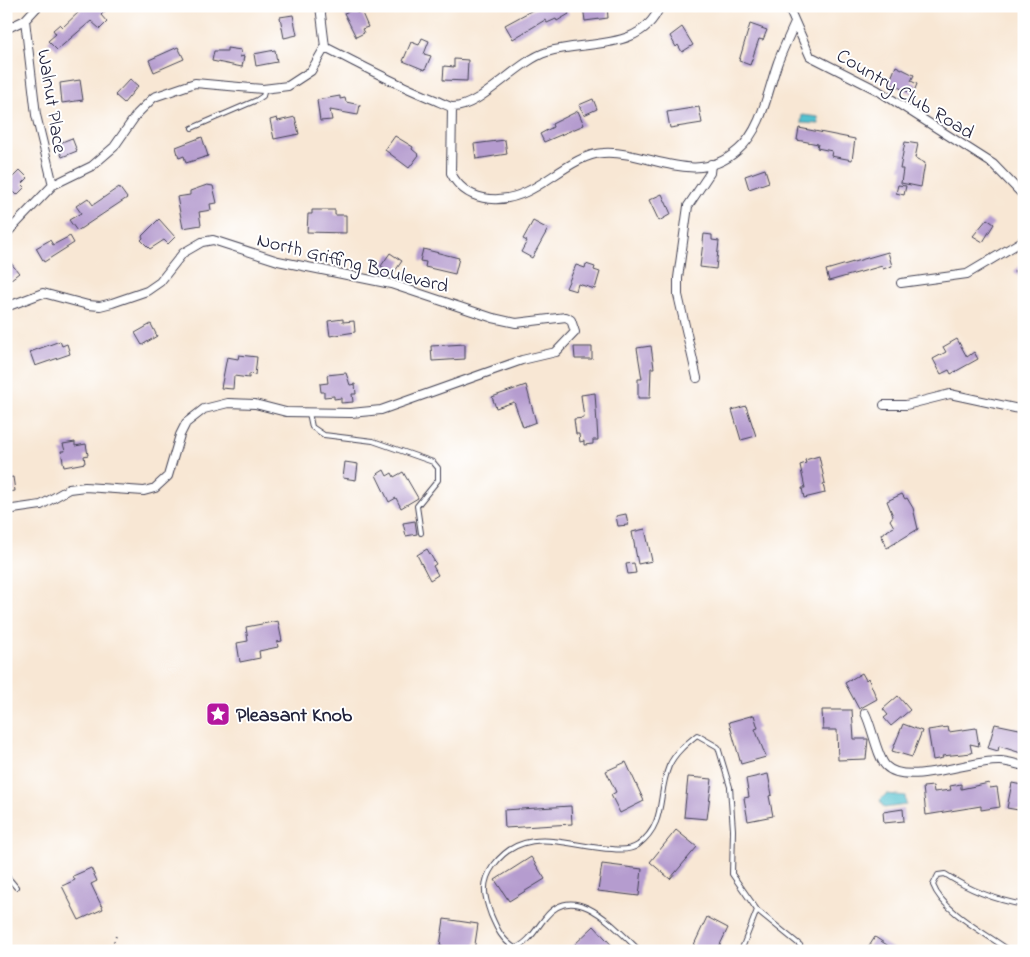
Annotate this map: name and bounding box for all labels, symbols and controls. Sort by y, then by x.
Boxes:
street label: Country Club Road [830,42,979,148]
street label: Walnut Place [28,47,73,156]
street label: North Griffing Boulevard [253,227,451,303]
place icon: Pleasant Knob [205,701,231,727]
place label: Pleasant Knob [236,702,352,731]

